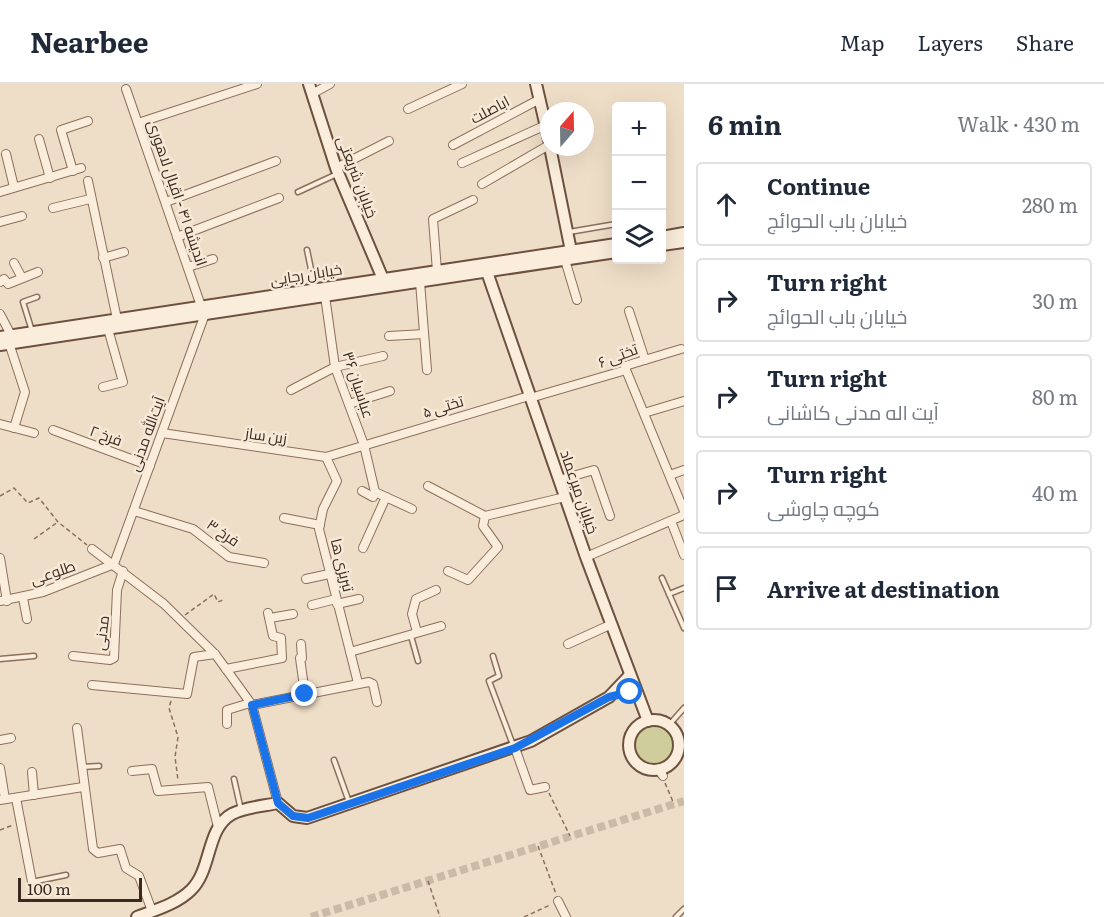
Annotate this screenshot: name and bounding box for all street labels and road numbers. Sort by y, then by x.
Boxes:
street label: اباصلت [466,89,513,129]
street label: اندیشه ۴۱ - اقبال لاهوری [143,116,214,269]
street label: خیابان شریعتی [332,132,385,221]
street label: خیابان رجایی [268,256,343,291]
street label: تختی ۶ [594,337,641,373]
street label: عباسیان ۳۶ [338,348,381,421]
street label: تختی ۵ [419,388,466,423]
street label: آیت‌الله مدنی [121,393,170,474]
street label: فرخ ۲ [87,418,126,452]
street label: زین ساز [243,420,289,449]
street label: خیابان میرعماد [555,446,606,537]
street label: فرخ ۳ [202,512,245,552]
street label: تبریزی ها [326,536,361,594]
street label: طلوعی [27,553,78,590]
street label: مدنی [87,614,114,652]

